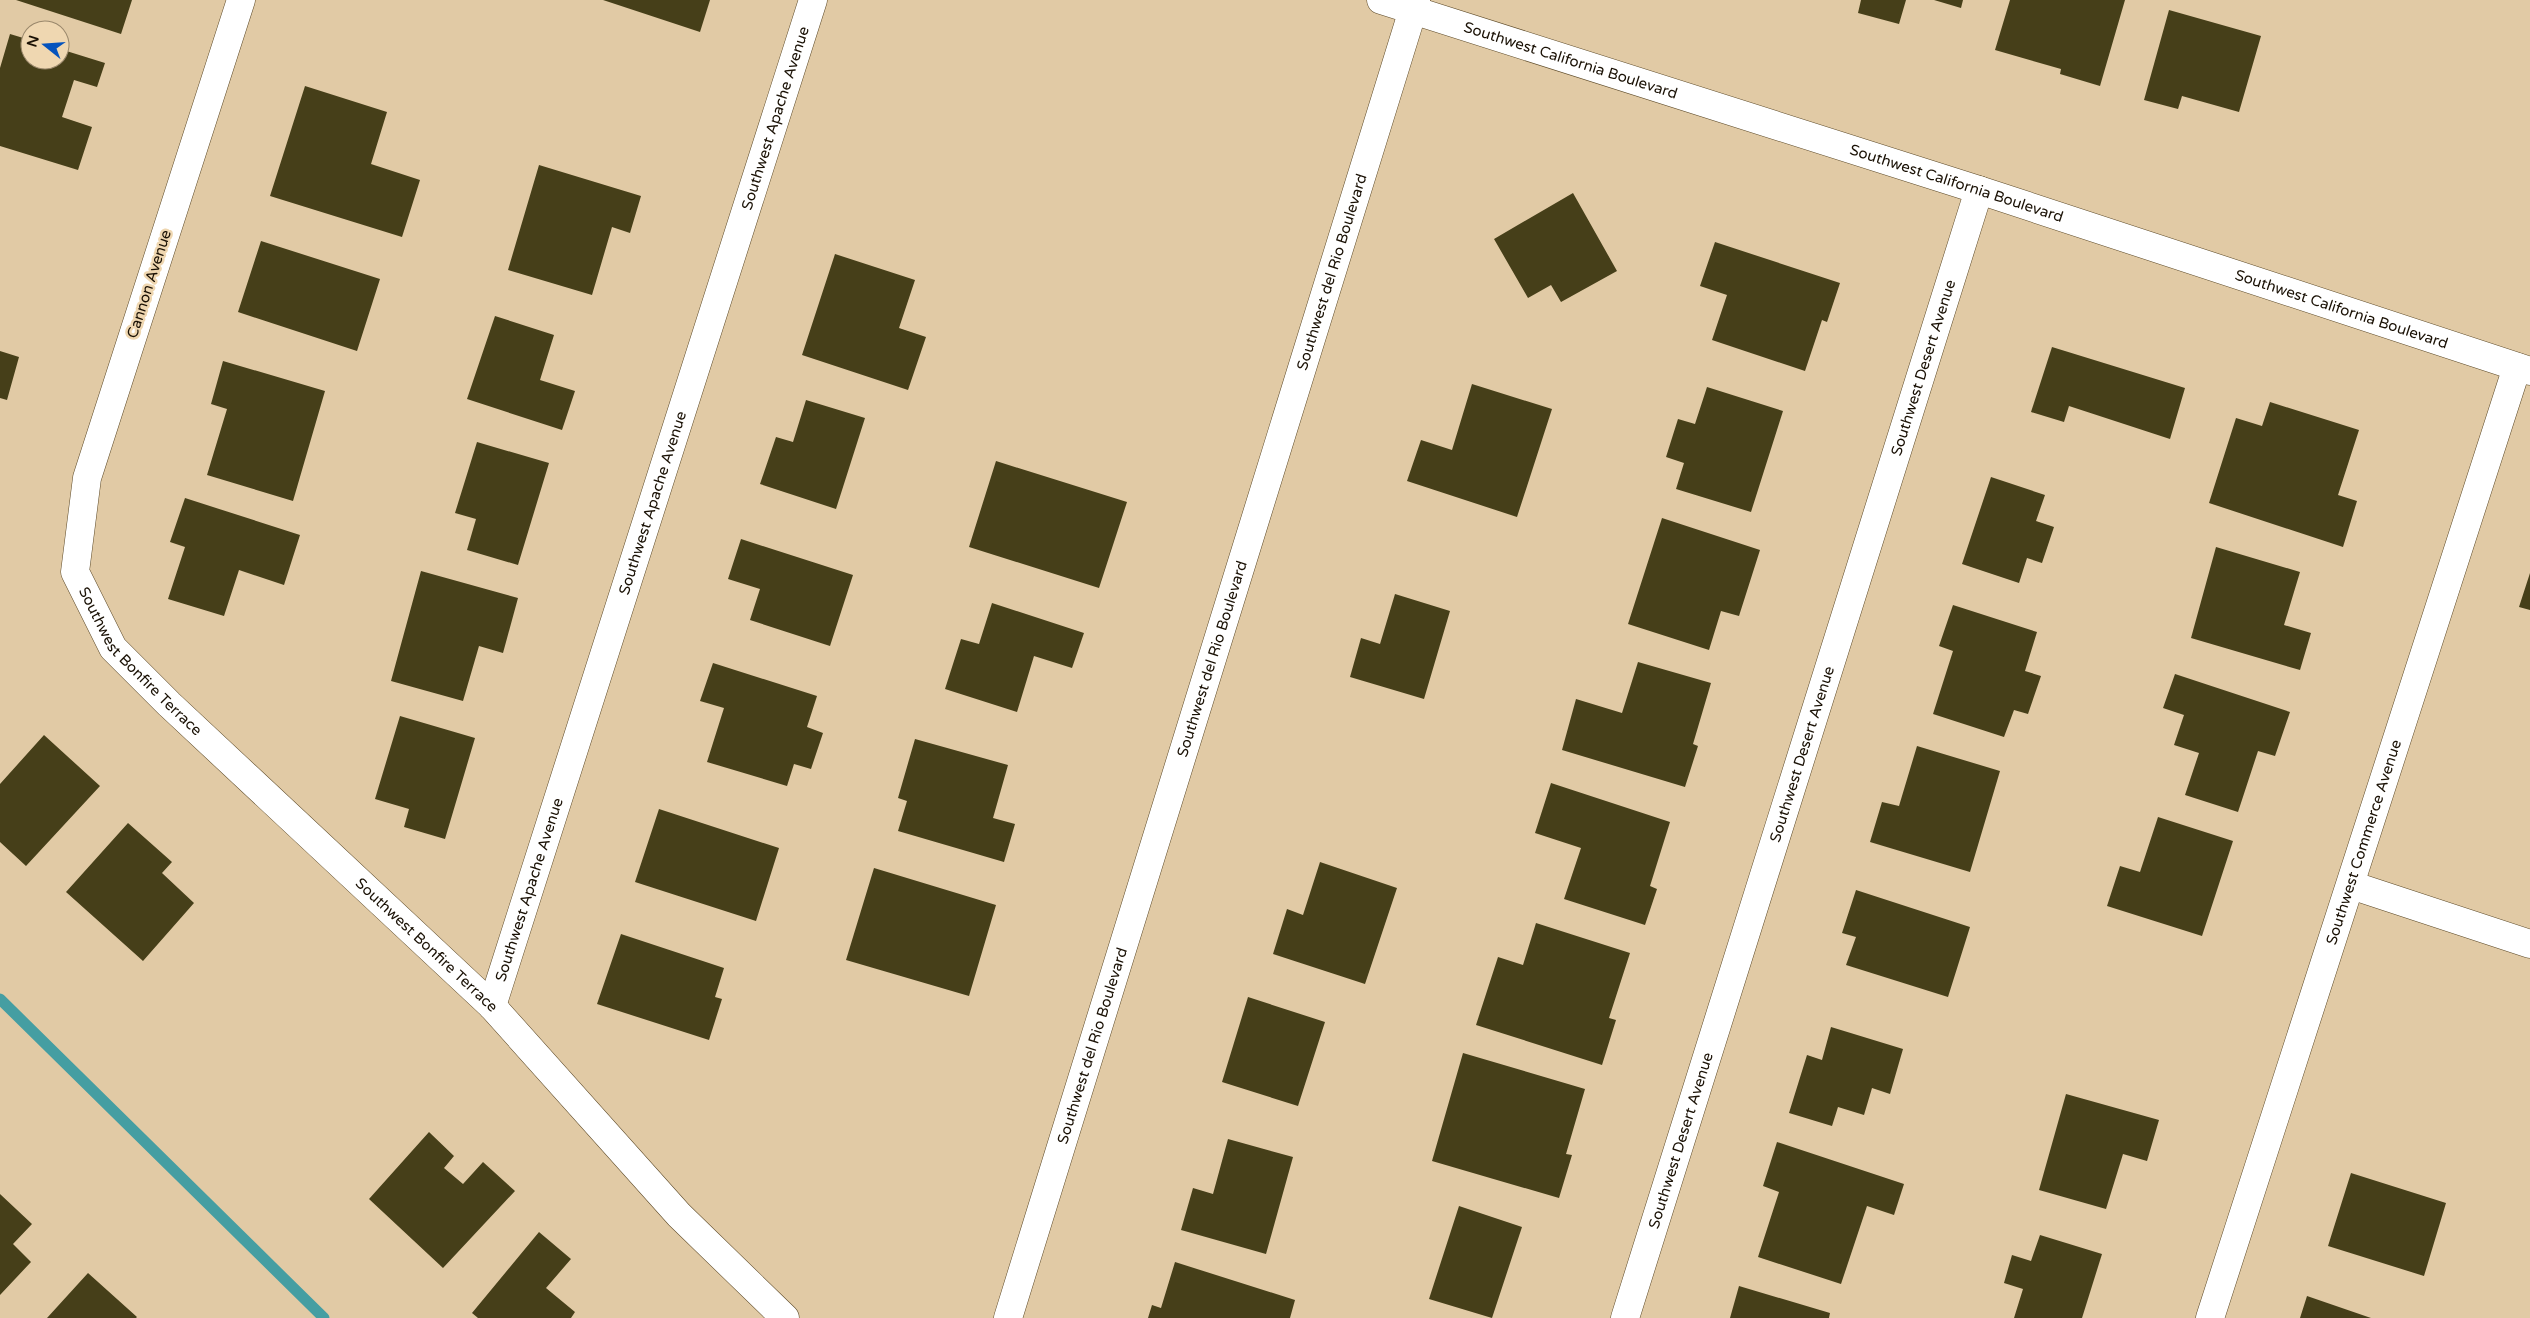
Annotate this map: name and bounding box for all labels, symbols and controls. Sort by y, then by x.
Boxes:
street label: Southwest California Boulevard [1462,18,1680,103]
north arrow [20,20,70,70]
street label: Southwest Apache Avenue [738,24,813,212]
text: N [23,33,43,49]
street label: Southwest California Boulevard [1848,141,2066,226]
street label: Southwest del Rio Boulevard [1293,172,1371,372]
street label: Cannon Avenue [123,227,175,341]
street label: Southwest California Boulevard [2233,266,2450,352]
street label: Southwest Desert Avenue [1887,277,1959,458]
street label: Southwest Apache Avenue [615,409,690,597]
street label: Southwest del Rio Boulevard [1173,559,1251,759]
street label: Southwest Bonfire Terrace [75,584,206,739]
street label: Southwest Desert Avenue [1766,664,1838,844]
street label: Southwest Commerce Avenue [2322,737,2405,947]
street label: Southwest Apache Avenue [491,796,567,984]
street label: Southwest Bonfire Terrace [352,874,502,1016]
street label: Southwest del Rio Boulevard [1053,945,1131,1146]
street label: Southwest Desert Avenue [1645,1050,1717,1231]

